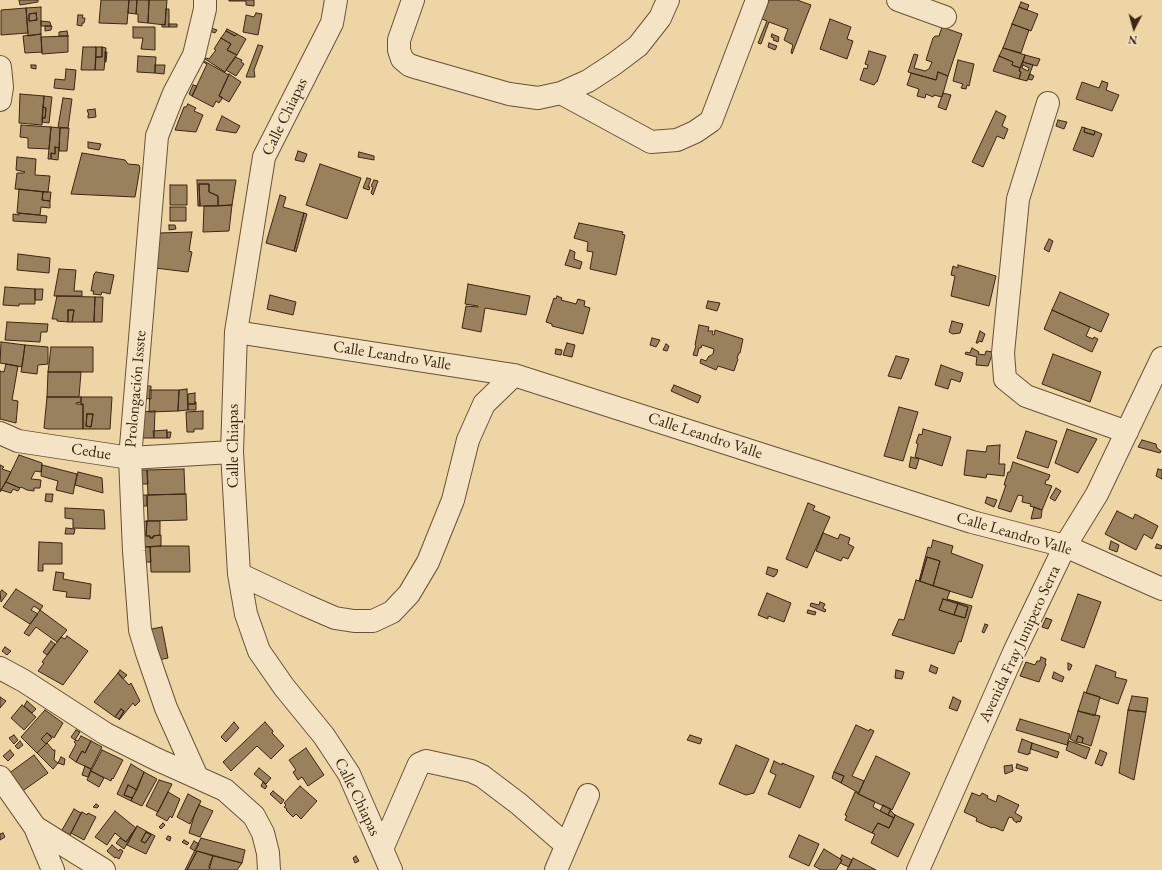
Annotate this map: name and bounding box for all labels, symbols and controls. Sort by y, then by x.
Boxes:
north arrow [1114,8,1154,48]
text: N [1128,33,1138,47]
street label: Calle Chiapas [258,75,312,159]
street label: Prolongación Issste [121,330,151,448]
street label: Calle Leandro Valle [332,337,452,375]
street label: Calle Chiapas [224,404,244,488]
street label: Calle Leandro Valle [645,408,765,464]
street label: Cedue [70,439,112,465]
street label: Calle Leandro Valle [954,508,1074,560]
street label: Avenida Fray Junipero Serra [975,563,1065,725]
street label: Calle Chiapas [330,755,384,839]

